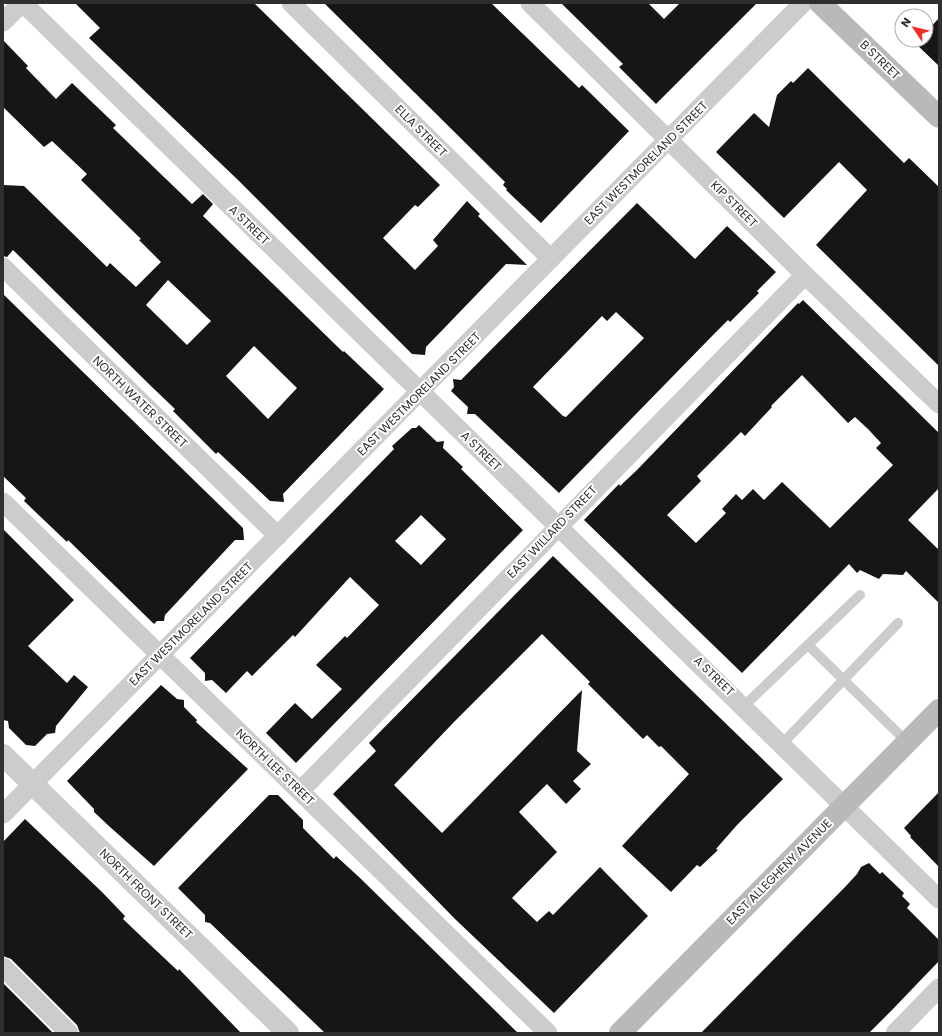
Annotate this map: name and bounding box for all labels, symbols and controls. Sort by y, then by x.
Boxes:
north arrow [894,8,934,48]
text: N [897,14,915,30]
street label: B STREET [856,36,905,84]
street label: EAST WESTMORELAND STREET [580,97,712,228]
street label: ELLA STREET [391,101,452,161]
street label: KIP STREET [707,176,762,231]
street label: A STREET [225,201,274,249]
street label: EAST WESTMORELAND STREET [353,328,485,459]
street label: NORTH WATER STREET [89,352,192,452]
street label: A STREET [457,427,506,475]
street label: EAST WILLARD STREET [503,481,601,582]
street label: EAST WESTMORELAND STREET [125,558,257,689]
street label: A STREET [690,652,739,700]
street label: NORTH LEE STREET [232,725,319,809]
street label: EAST ALLEGHENY AVENUE [722,815,835,928]
street label: NORTH FRONT STREET [96,845,197,943]

